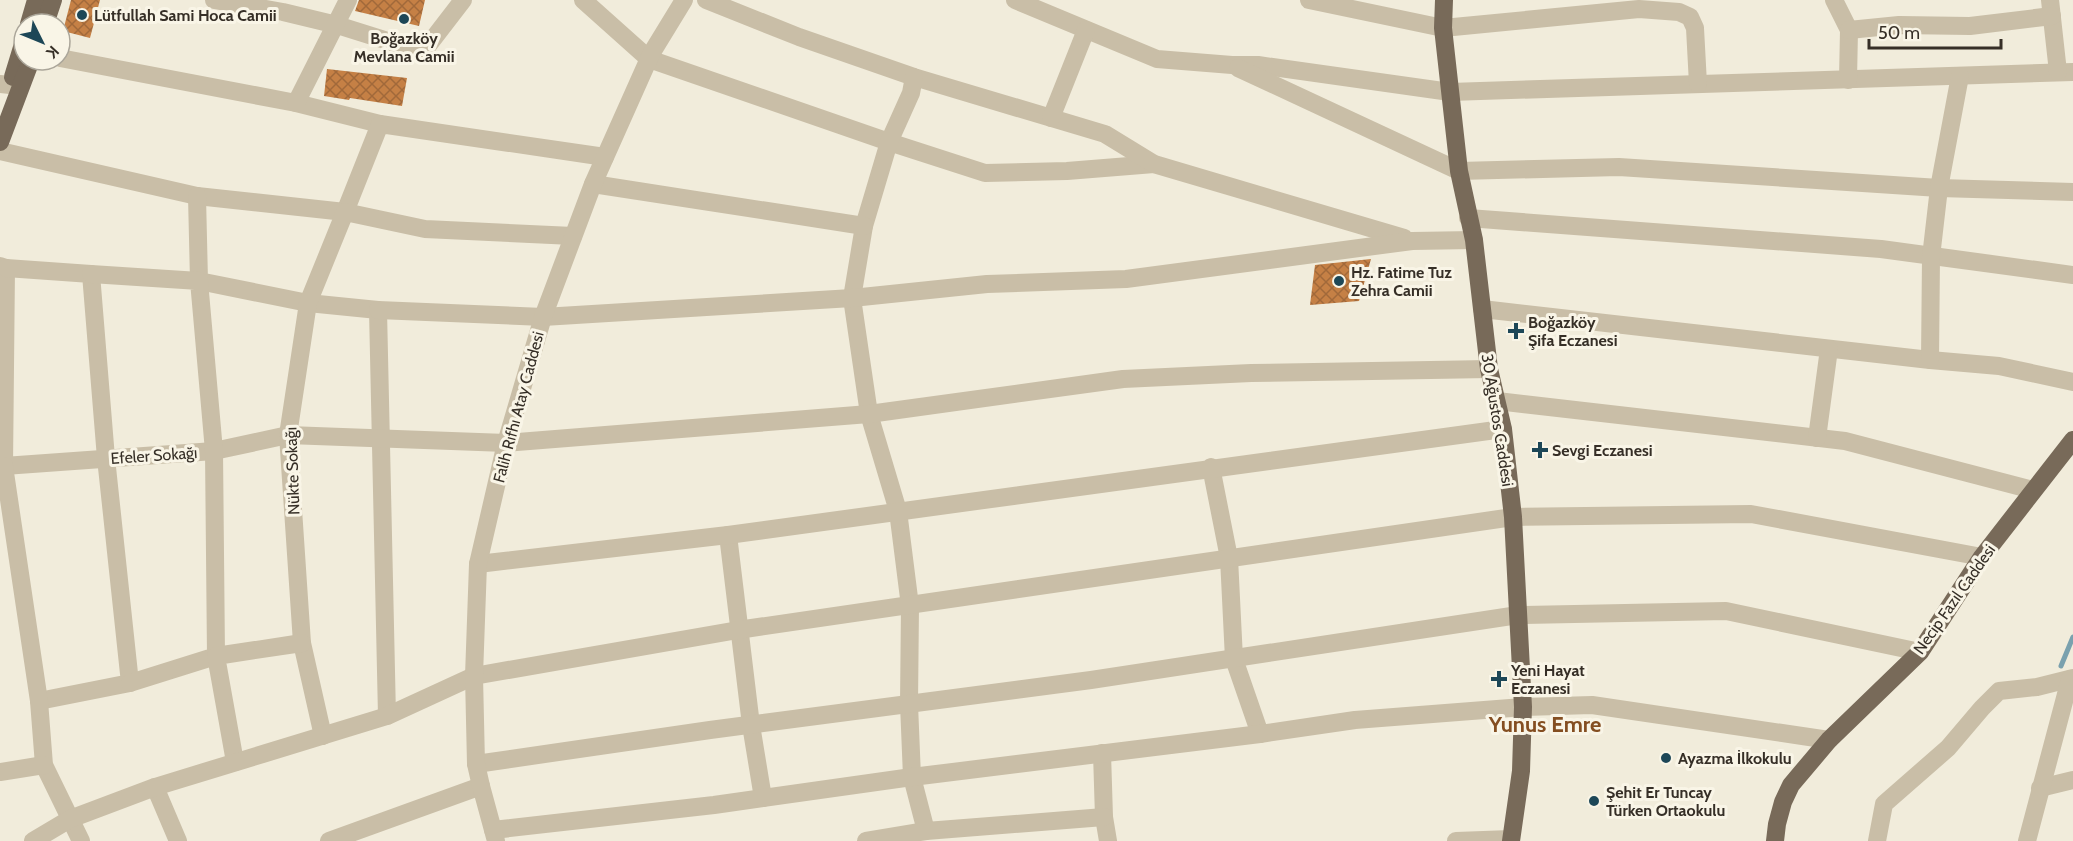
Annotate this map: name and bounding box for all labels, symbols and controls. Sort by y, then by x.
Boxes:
place label: Lütfullah Sami Hoca Camii [94,6,277,25]
marker: Lütfullah Sami Hoca Camii [75,8,89,22]
north arrow [12,12,72,72]
marker: Boğazköy Mevlana Camii [397,12,411,26]
scale bar [1869,12,2001,50]
text: 50 m [1878,22,1920,44]
place label: Boğazköy Mevlana Camii [353,29,455,66]
text: K [42,42,63,62]
place label: Hz. Fatime Tuz Zehra Camii [1351,263,1452,300]
marker: Hz. Fatime Tuz Zehra Camii [1332,274,1346,288]
place label: Boğazköy Şifa Eczanesi [1528,313,1617,350]
marker: Boğazköy Şifa Eczanesi [1509,324,1523,338]
street label: Falih Rıfhı Atay Caddesi [489,329,548,485]
street label: 30 Ağustos Caddesi [1478,352,1517,488]
street label: Nükte Sokağı [281,427,304,515]
place label: Sevgi Eczanesi [1552,441,1653,460]
street label: Efeler Sokağı [110,443,198,468]
marker: Sevgi Eczanesi [1533,443,1547,457]
street label: Necip Fazıl Caddesi [1910,541,1999,658]
place label: Yeni Hayat Eczanesi [1510,661,1585,698]
marker: Yeni Hayat Eczanesi [1492,672,1506,686]
district label: Yunus Emre [1488,711,1601,738]
place label: Ayazma İlkokulu [1678,749,1792,768]
marker: Ayazma İlkokulu [1659,751,1673,765]
place label: Şehit Er Tuncay Türken Ortaokulu [1606,783,1725,820]
marker: Şehit Er Tuncay Türken Ortaokulu [1587,794,1601,808]

